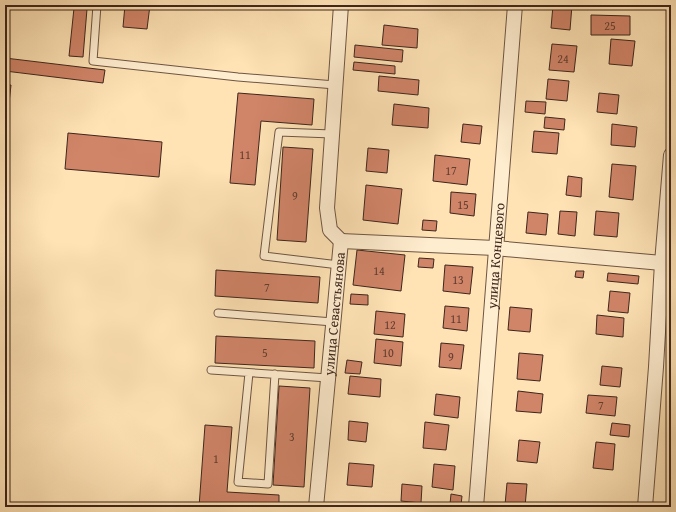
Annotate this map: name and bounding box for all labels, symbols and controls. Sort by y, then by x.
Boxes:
house number: 25 [604,17,616,34]
house number: 24 [557,50,569,67]
house number: 11 [239,146,251,163]
house number: 17 [445,162,457,179]
house number: 9 [292,187,298,204]
house number: 15 [457,196,469,213]
street label: улица Концевого [481,202,510,311]
street label: улица Севастьянова [318,251,350,378]
house number: 14 [373,262,385,279]
house number: 13 [452,271,464,288]
house number: 7 [264,279,270,296]
house number: 11 [450,310,462,327]
house number: 12 [384,316,396,333]
house number: 5 [262,344,268,361]
house number: 10 [382,344,394,361]
house number: 9 [448,348,454,365]
house number: 7 [598,397,604,414]
house number: 3 [289,428,295,445]
house number: 1 [213,450,219,467]

